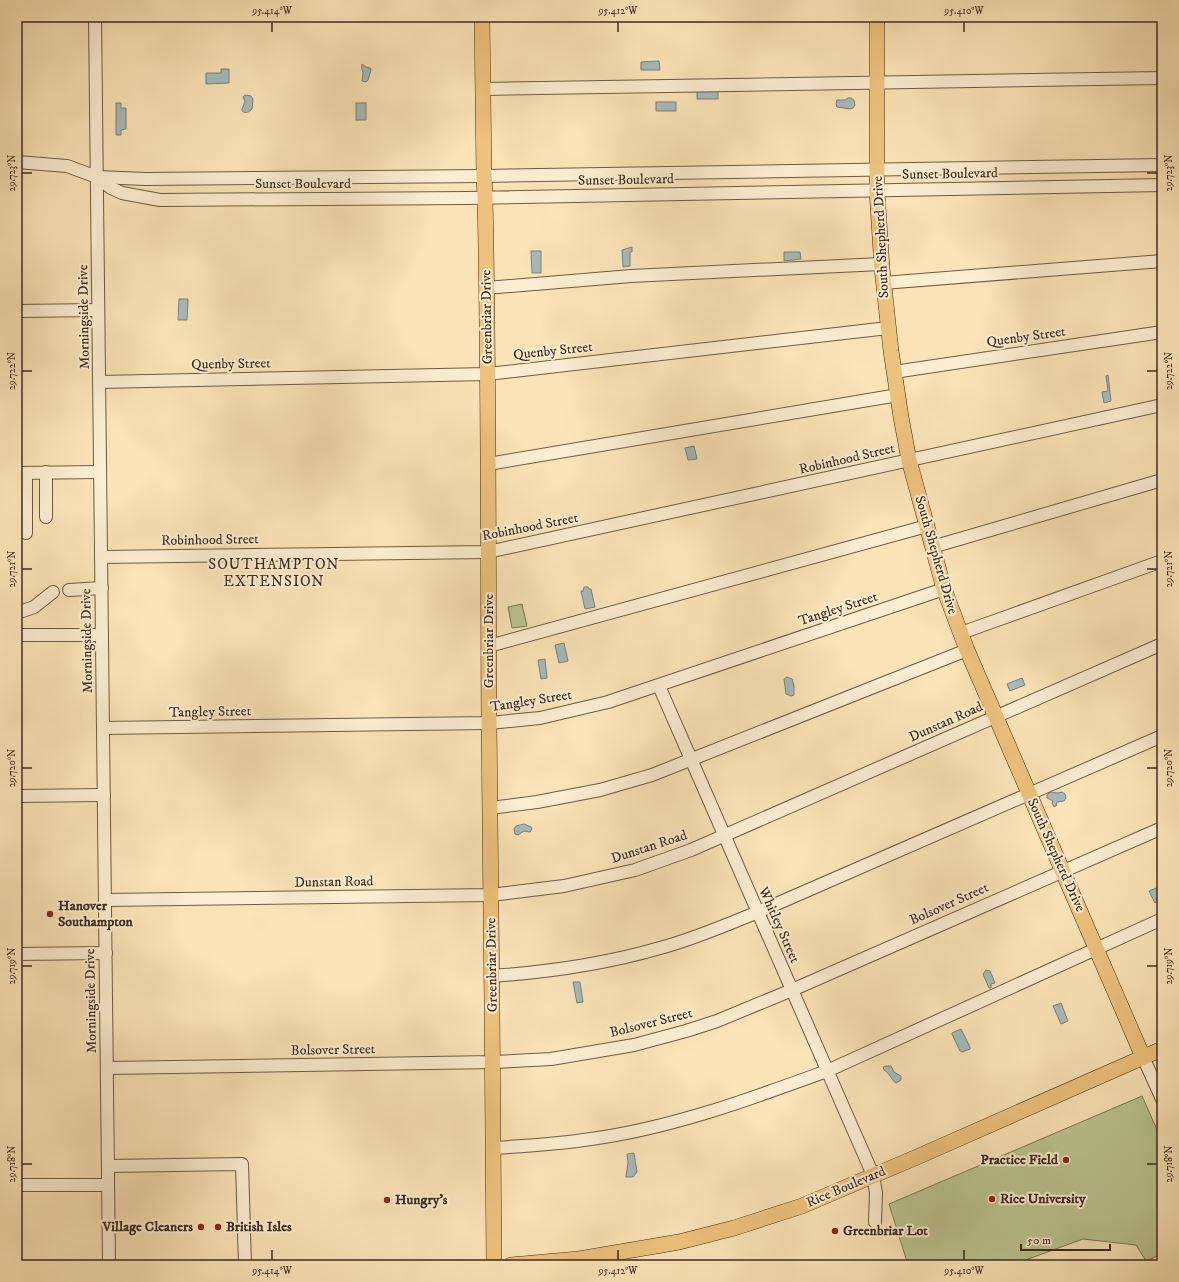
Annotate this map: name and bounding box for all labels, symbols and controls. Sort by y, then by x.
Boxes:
text: 95.414°W [251,5,293,17]
text: 95.412°W [598,5,638,17]
text: 95.410°W [943,5,984,17]
text: 29.723°N [6,155,18,192]
text: 29.723°N [1163,155,1175,192]
street label: Sunset Boulevard [902,164,998,184]
street label: Sunset Boulevard [578,170,674,190]
street label: Sunset Boulevard [255,175,351,193]
street label: South Shepherd Drive [869,175,893,299]
street label: Morningside Drive [74,264,94,370]
street label: Greenbriar Drive [477,269,497,364]
street label: Quenby Street [985,322,1067,351]
street label: Quenby Street [512,338,594,364]
text: 29.722°N [6,352,18,390]
text: 29.722°N [1163,352,1175,390]
street label: Quenby Street [191,354,271,374]
street label: Robinhood Street [797,439,897,479]
street label: South Shepherd Drive [910,494,962,617]
street label: Robinhood Street [480,509,580,545]
street label: Robinhood Street [161,530,259,550]
text: 29.721°N [6,551,18,587]
text: 29.721°N [1163,551,1175,587]
district label: SOUTHAMPTON EXTENSION [208,555,340,591]
street label: Morningside Drive [77,588,97,694]
street label: Tangley Street [796,588,880,630]
street label: Greenbriar Drive [480,594,498,688]
street label: Tangley Street [489,686,573,716]
street label: Dunstan Road [906,698,986,746]
street label: Tangley Street [169,702,252,722]
text: 29.720°N [6,749,18,787]
text: 29.720°N [1163,749,1175,787]
street label: South Shepherd Drive [1023,795,1089,915]
street label: Dunstan Road [609,826,689,868]
street label: Dunstan Road [294,872,374,892]
street label: Bolsover Street [907,878,992,929]
street label: Whitley Street [754,883,804,966]
place label: Hanover Southampton [58,897,134,931]
marker: Hanover Southampton [45,909,55,919]
street label: Greenbriar Drive [482,917,502,1012]
text: 29.719°N [6,948,18,984]
street label: Morningside Drive [81,948,101,1054]
text: 29.719°N [1163,948,1175,984]
street label: Bolsover Street [608,1004,695,1042]
street label: Bolsover Street [291,1040,376,1060]
text: 29.718°N [6,1145,18,1183]
text: 29.718°N [1163,1145,1175,1183]
place label: Practice Field [981,1151,1059,1169]
marker: Practice Field [1061,1155,1071,1165]
street label: Rice Boulevard [804,1162,888,1212]
place label: Rice University [1000,1190,1086,1208]
place label: Hungry's [395,1191,448,1209]
marker: Rice University [987,1194,997,1204]
marker: Hungry's [382,1195,392,1205]
place label: Village Cleaners [102,1218,193,1236]
place label: British Isles [226,1218,292,1236]
marker: Village Cleaners [196,1222,206,1232]
marker: British Isles [213,1222,223,1232]
place label: Greenbriar Lot [843,1222,928,1240]
marker: Greenbriar Lot [830,1226,840,1236]
scale bar [1021,1226,1110,1252]
text: 50 m [1027,1233,1051,1248]
text: 95.414°W [251,1265,293,1277]
text: 95.412°W [598,1265,638,1277]
text: 95.410°W [943,1265,984,1277]

